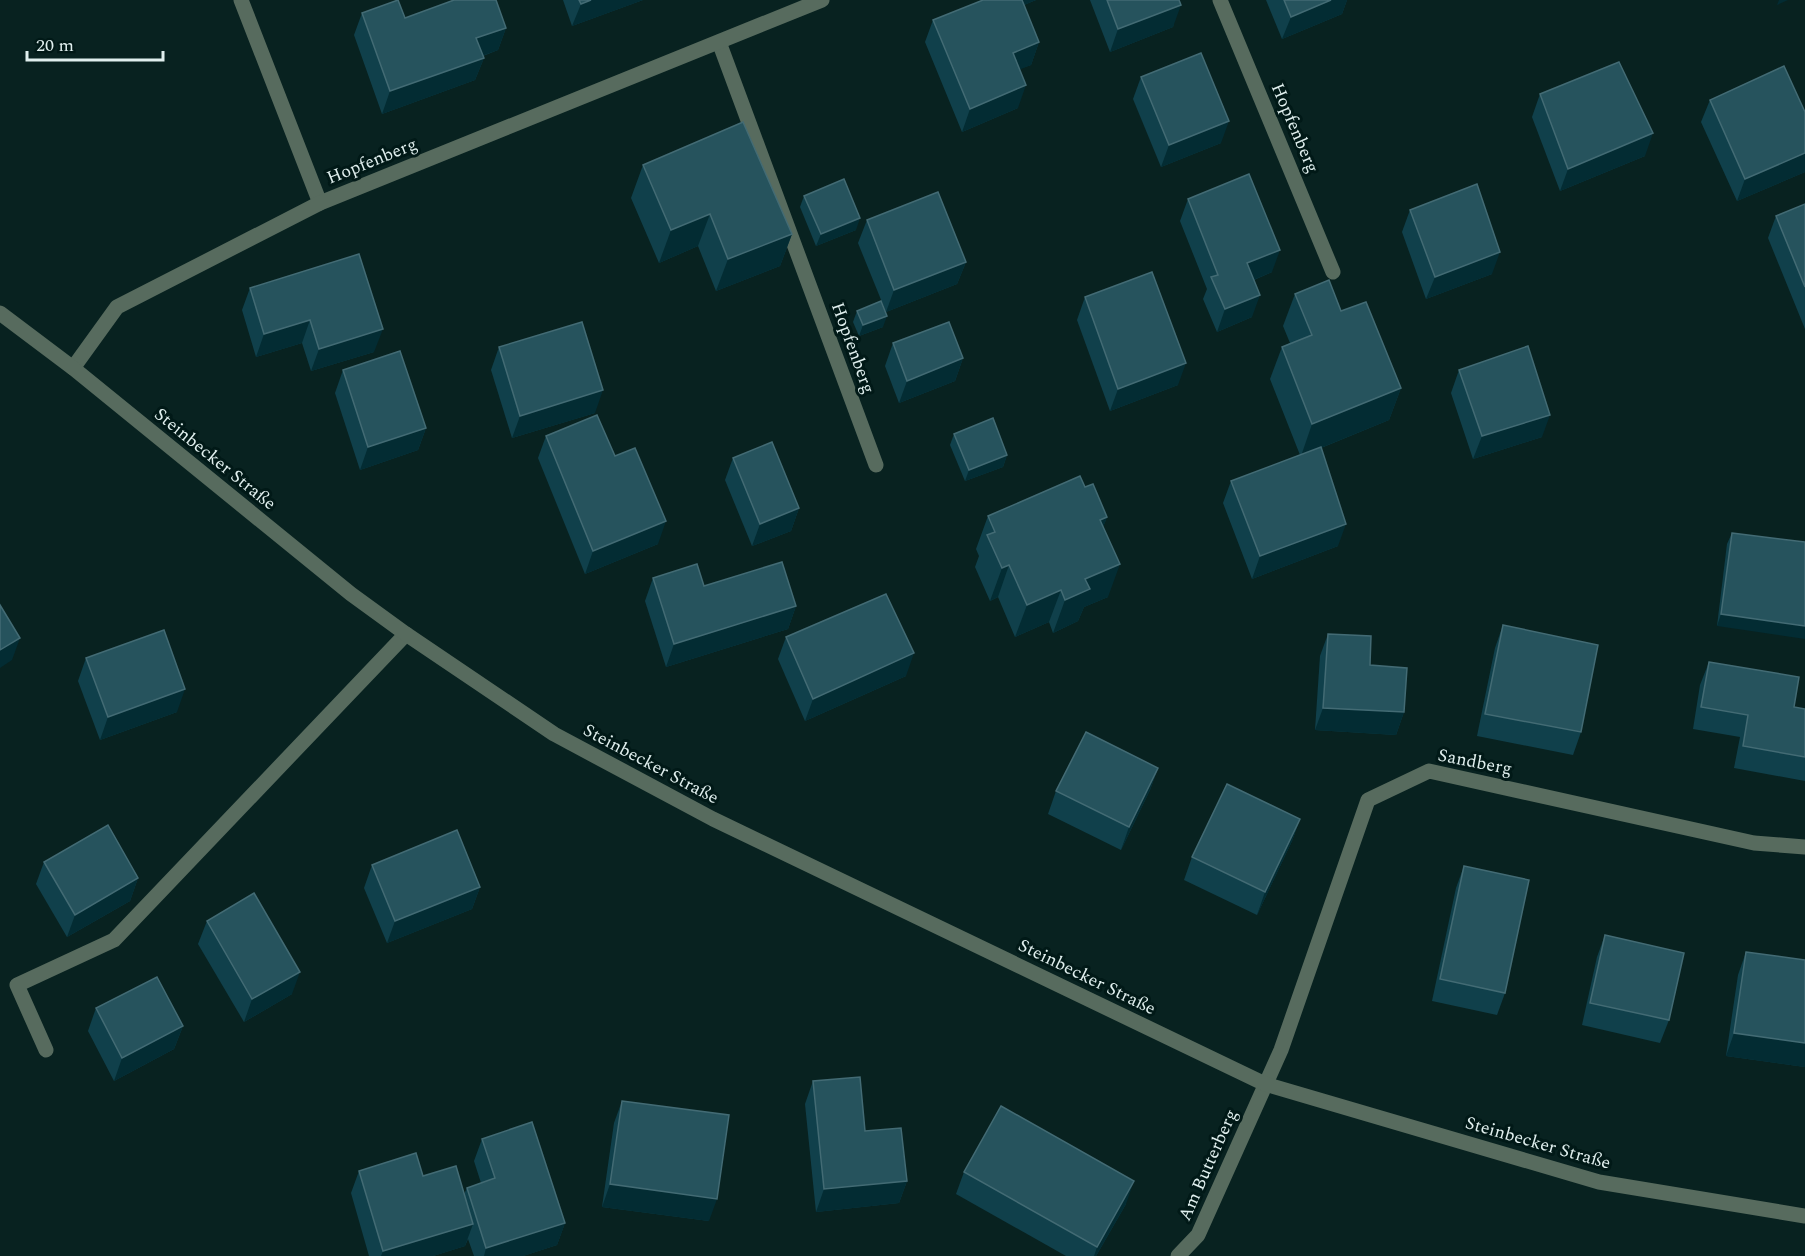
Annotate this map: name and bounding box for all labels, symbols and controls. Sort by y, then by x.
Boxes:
scale bar [27,24,164,62]
text: 20 m [36,32,74,59]
street label: Hopfenberg [1264,79,1326,177]
street label: Hopfenberg [323,131,421,191]
street label: Hopfenberg [824,298,882,398]
street label: Steinbecker Straße [148,401,282,517]
street label: Steinbecker Straße [578,717,724,811]
street label: Sandberg [1436,742,1514,782]
street label: Steinbecker Straße [1014,932,1160,1022]
street label: Am Butterberg [1171,1105,1245,1225]
street label: Steinbecker Straße [1462,1109,1614,1177]

